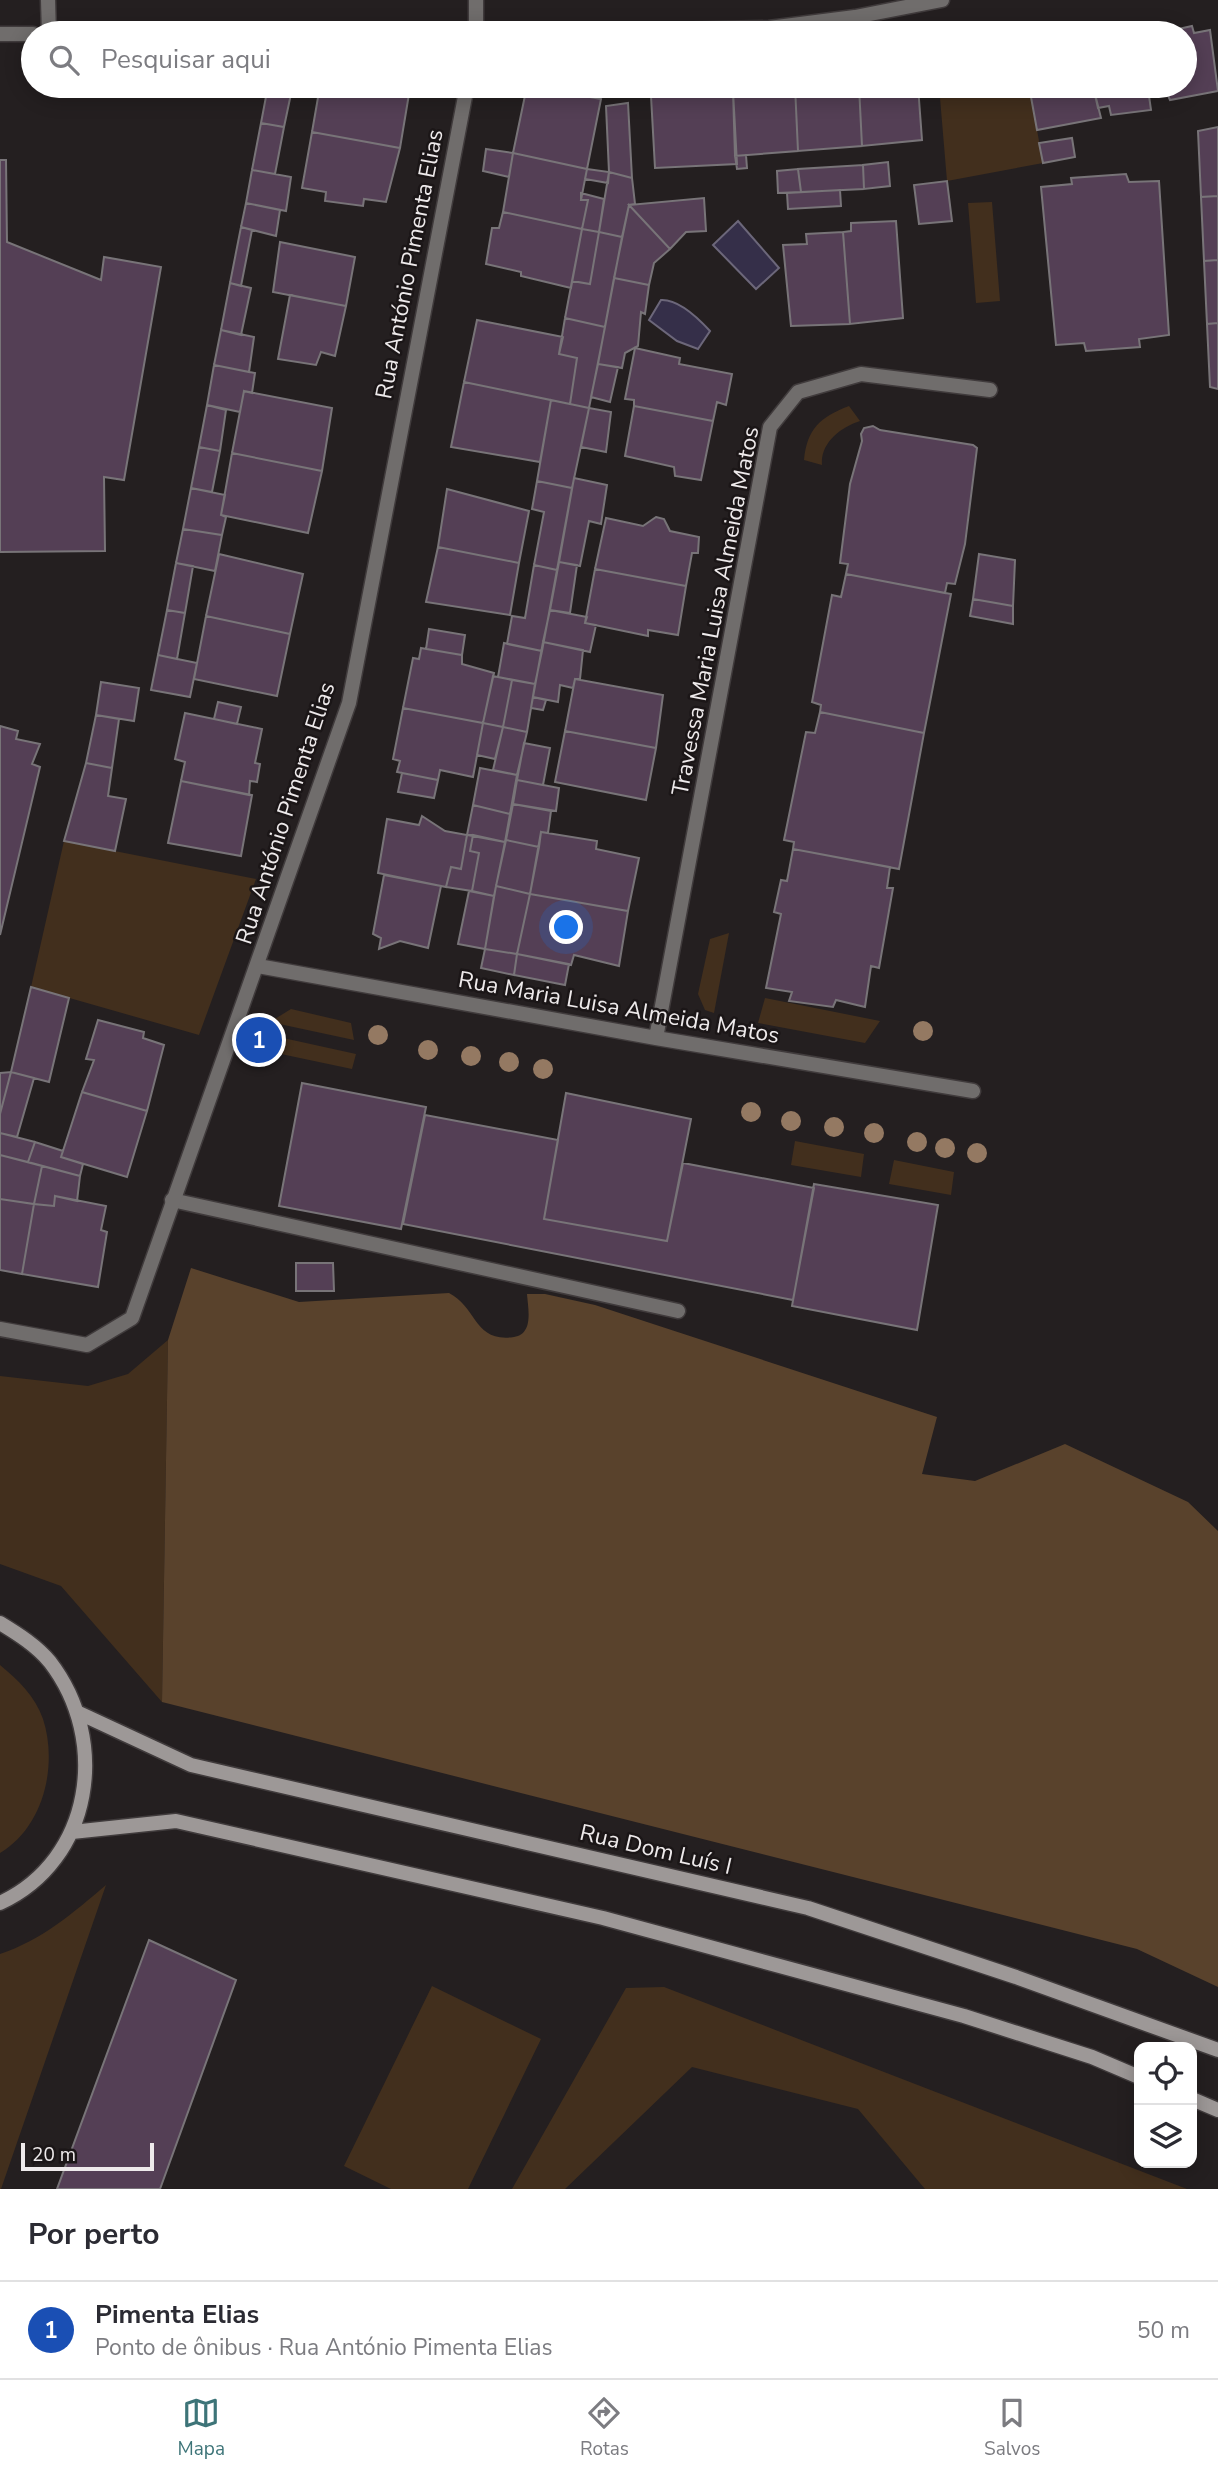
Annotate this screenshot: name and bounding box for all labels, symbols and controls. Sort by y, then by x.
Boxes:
search box [21,21,1197,98]
icon: search [45,41,83,79]
text: Pesquisar aqui [101,42,271,77]
street label: Rua António Pimenta Elias [368,127,451,401]
street label: Travessa Maria Luisa Almeida Matos [664,424,767,798]
street label: Rua António Pimenta Elias [228,678,343,948]
your location [549,910,583,944]
street label: Rua Maria Luisa Almeida Matos [456,964,782,1051]
pin: 1 [236,1014,282,1066]
street label: Rua Dom Luís I [577,1817,735,1882]
map controls [1134,2042,1197,2168]
button: locate [1134,2042,1197,2105]
button: layers [1134,2105,1197,2168]
scale bar [21,2140,154,2172]
text: 20 m [32,2142,76,2168]
text: Por perto [28,2214,159,2255]
text: Pimenta Elias [95,2297,259,2332]
text: 1 [44,2315,58,2346]
text: 50 m [1137,2315,1190,2346]
text: Ponto de ônibus · Rua António Pimenta Elias [95,2332,553,2363]
tab: Mapa [178,2394,225,2462]
tab: Rotas [580,2394,629,2462]
tab: Salvos [984,2394,1040,2462]

